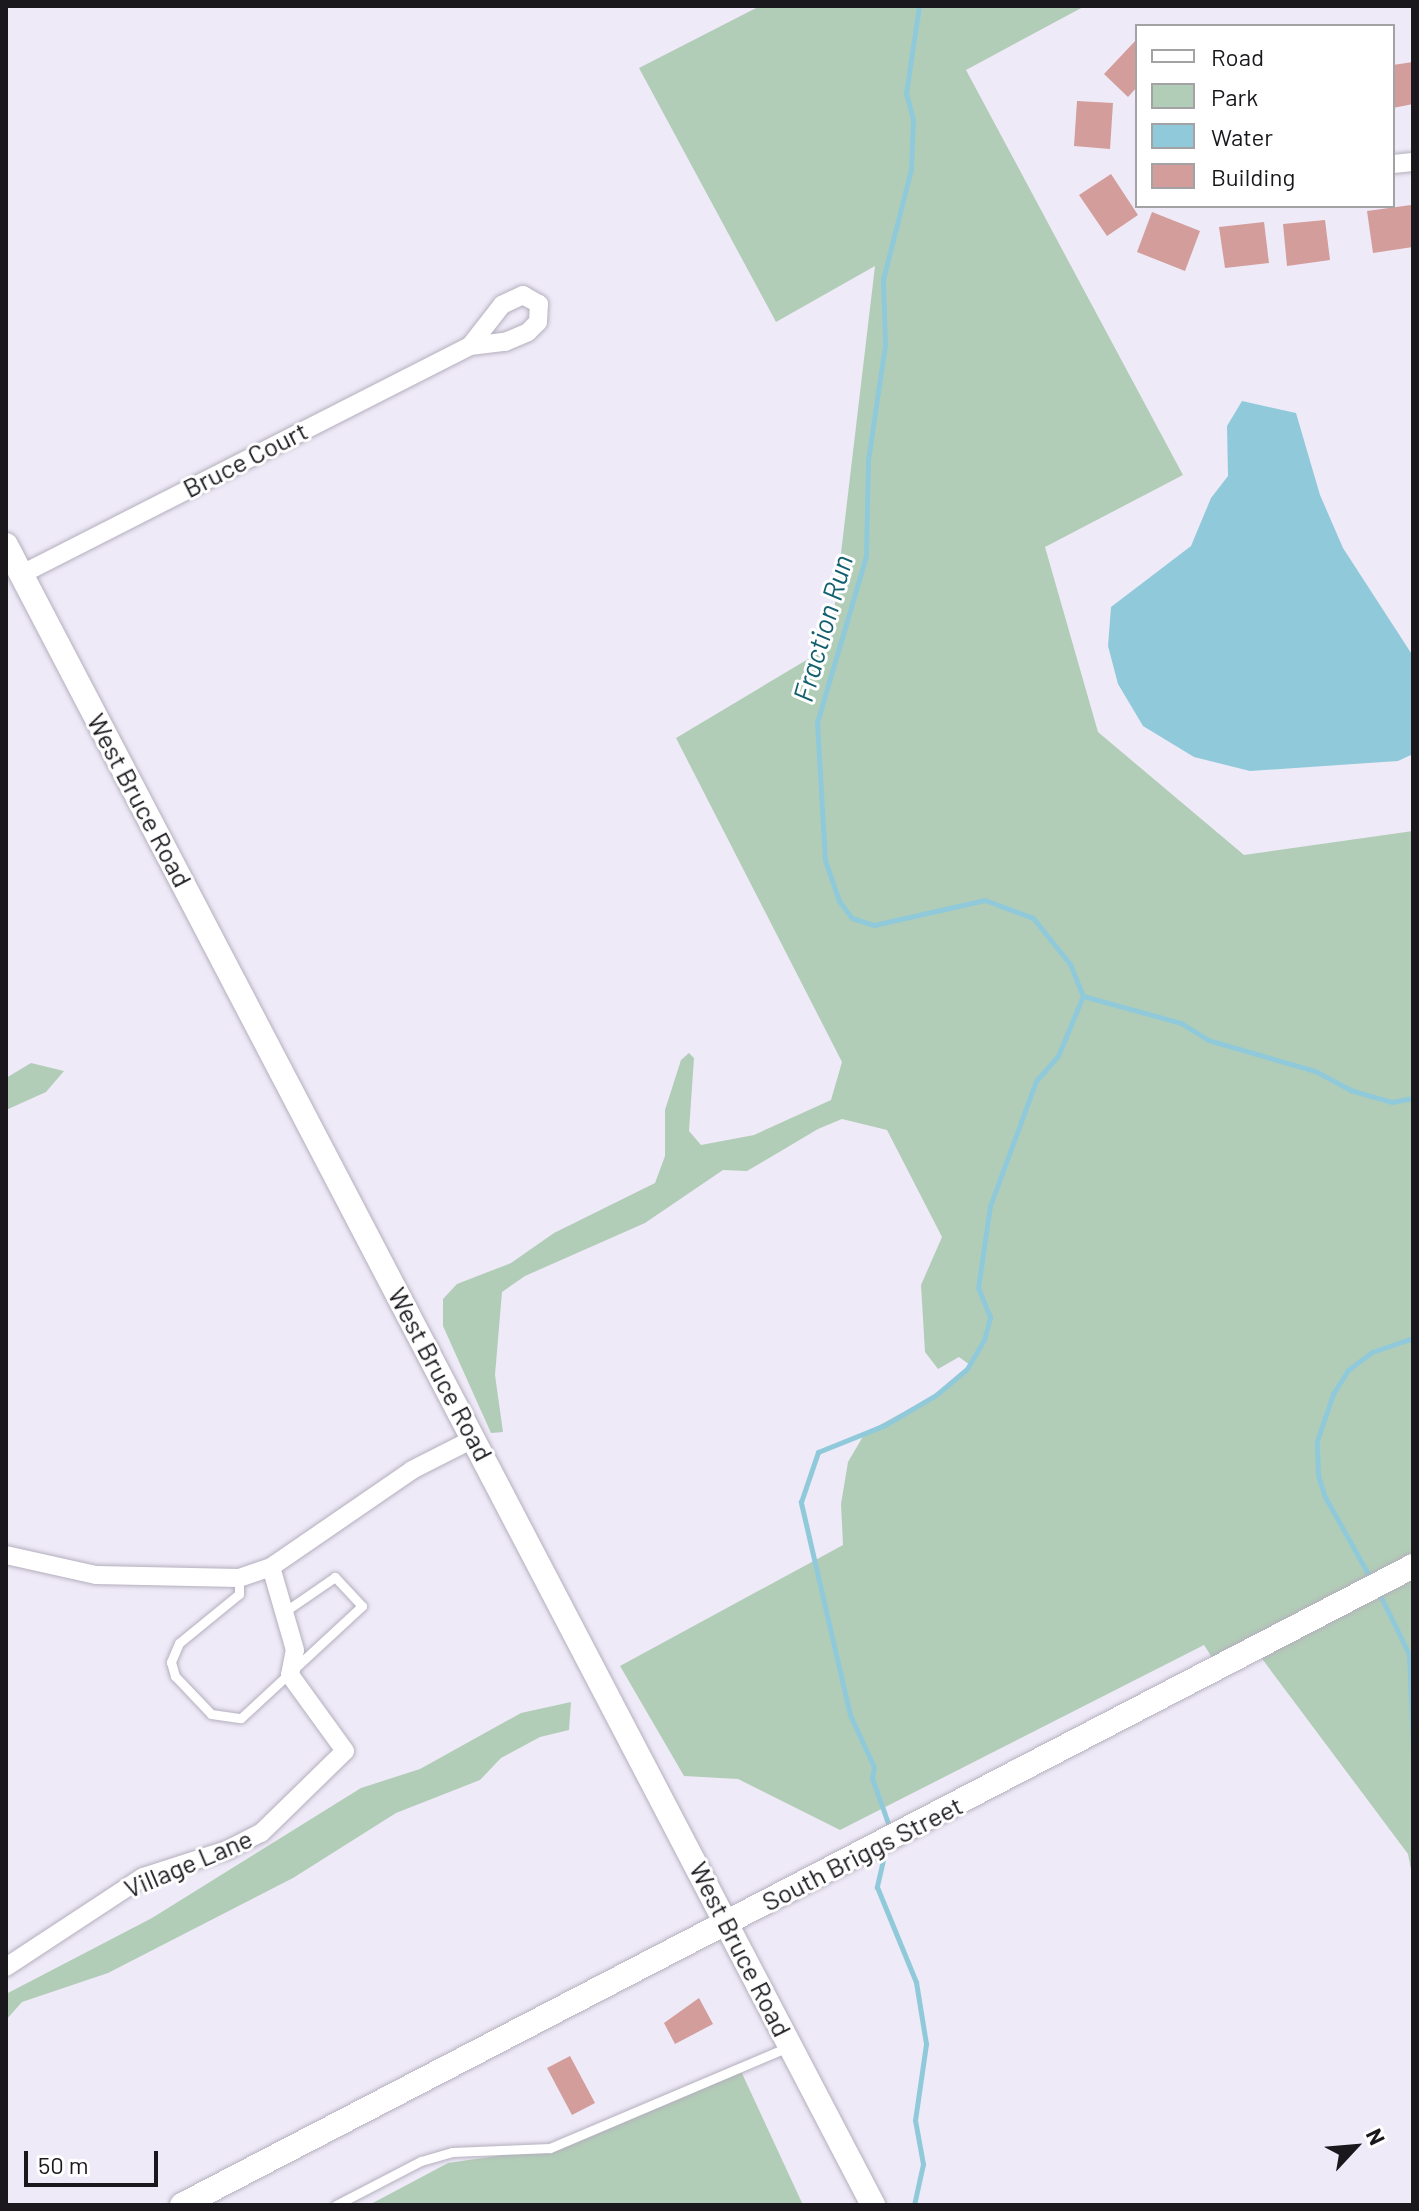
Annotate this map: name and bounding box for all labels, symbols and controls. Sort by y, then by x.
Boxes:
legend [1135,24,1395,208]
text: Road [1211,42,1264,71]
text: Park [1211,82,1258,111]
text: Water [1211,122,1273,151]
text: Building [1211,162,1295,191]
street label: Bruce Court [178,414,312,504]
water label: Fraction Run [785,551,859,705]
street label: West Bruce Road [81,708,199,892]
street label: West Bruce Road [382,1282,500,1466]
street label: South Briggs Street [757,1789,967,1917]
street label: Village Lane [119,1822,257,1904]
street label: West Bruce Road [684,1856,798,2042]
north arrow [1315,2107,1395,2187]
text: N [1362,2124,1391,2149]
scale bar [28,2135,162,2185]
text: 50 m [38,2150,89,2179]

